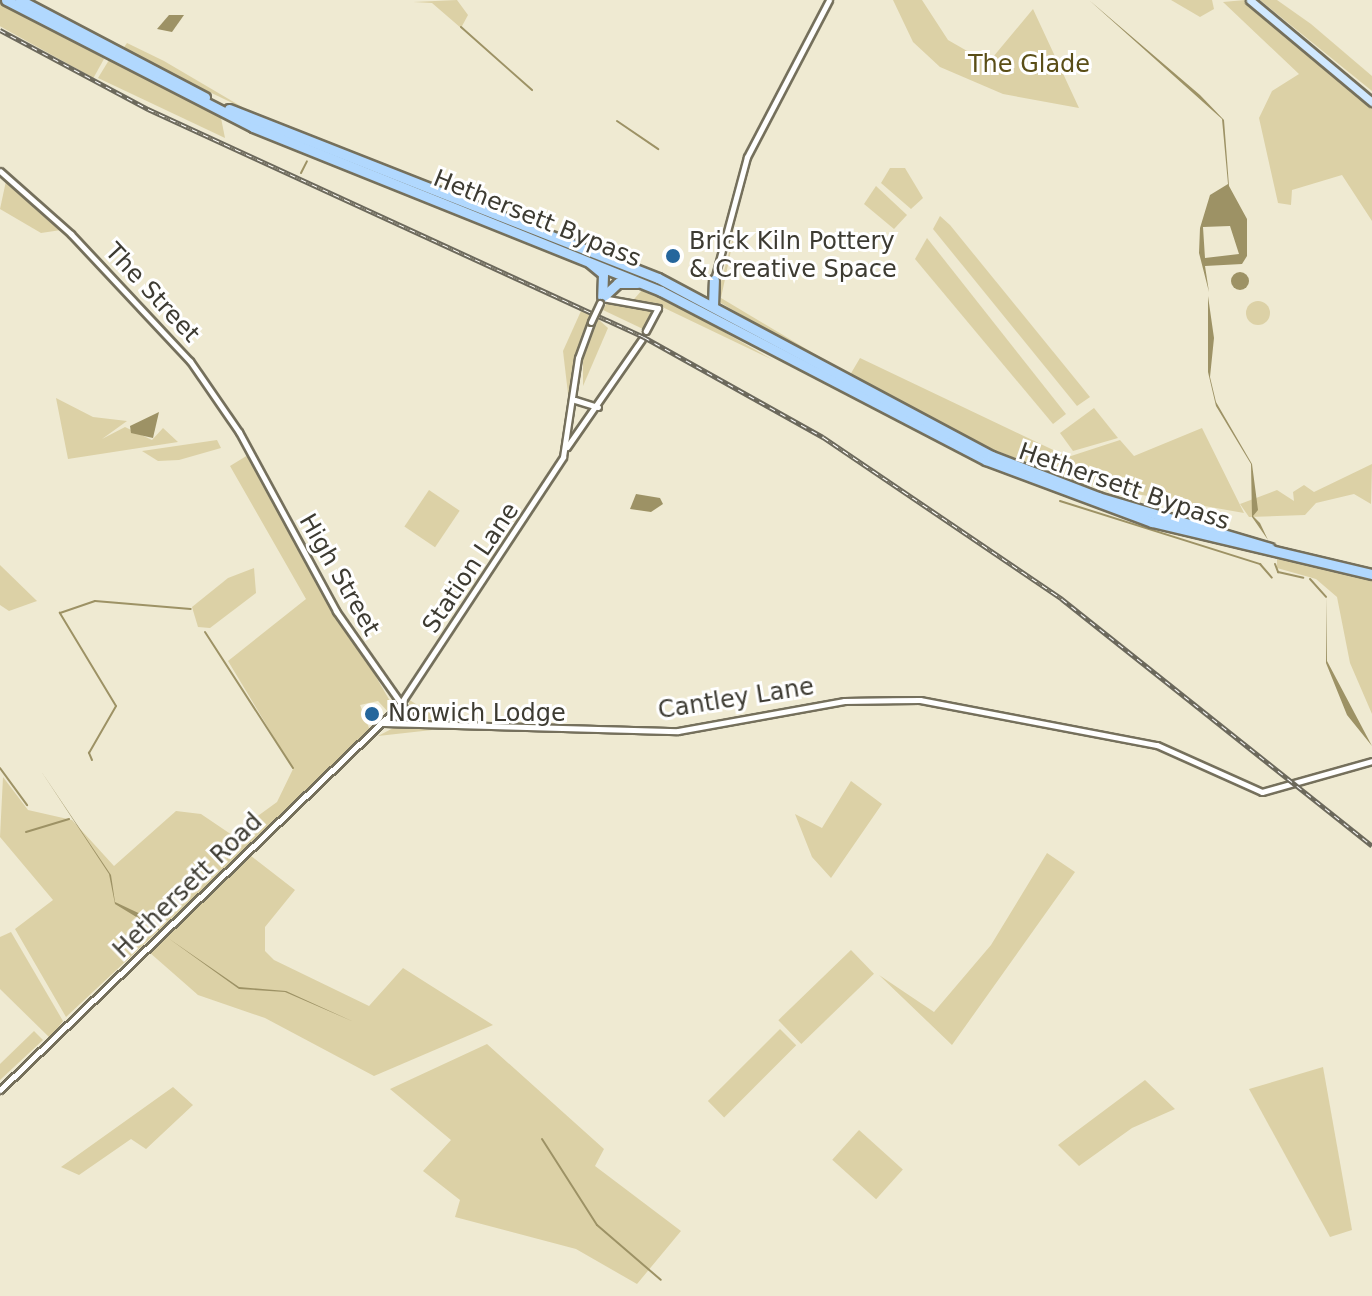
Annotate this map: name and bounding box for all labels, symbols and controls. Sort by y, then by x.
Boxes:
park label: The Glade [968,51,1090,79]
street label: Hethersett Bypass [429,164,645,274]
place label: Brick Kiln Pottery & Creative Space [689,228,897,284]
street label: The Street [99,237,205,349]
marker: Brick Kiln Pottery & Creative Space [664,247,682,265]
street label: Hethersett Bypass [1015,437,1233,537]
street label: Station Lane [417,497,525,639]
street label: High Street [293,509,385,641]
street label: Cantley Lane [656,672,816,726]
place label: Norwich Lodge [388,700,566,728]
marker: Norwich Lodge [363,705,381,723]
street label: Hethersett Road [107,808,269,964]

